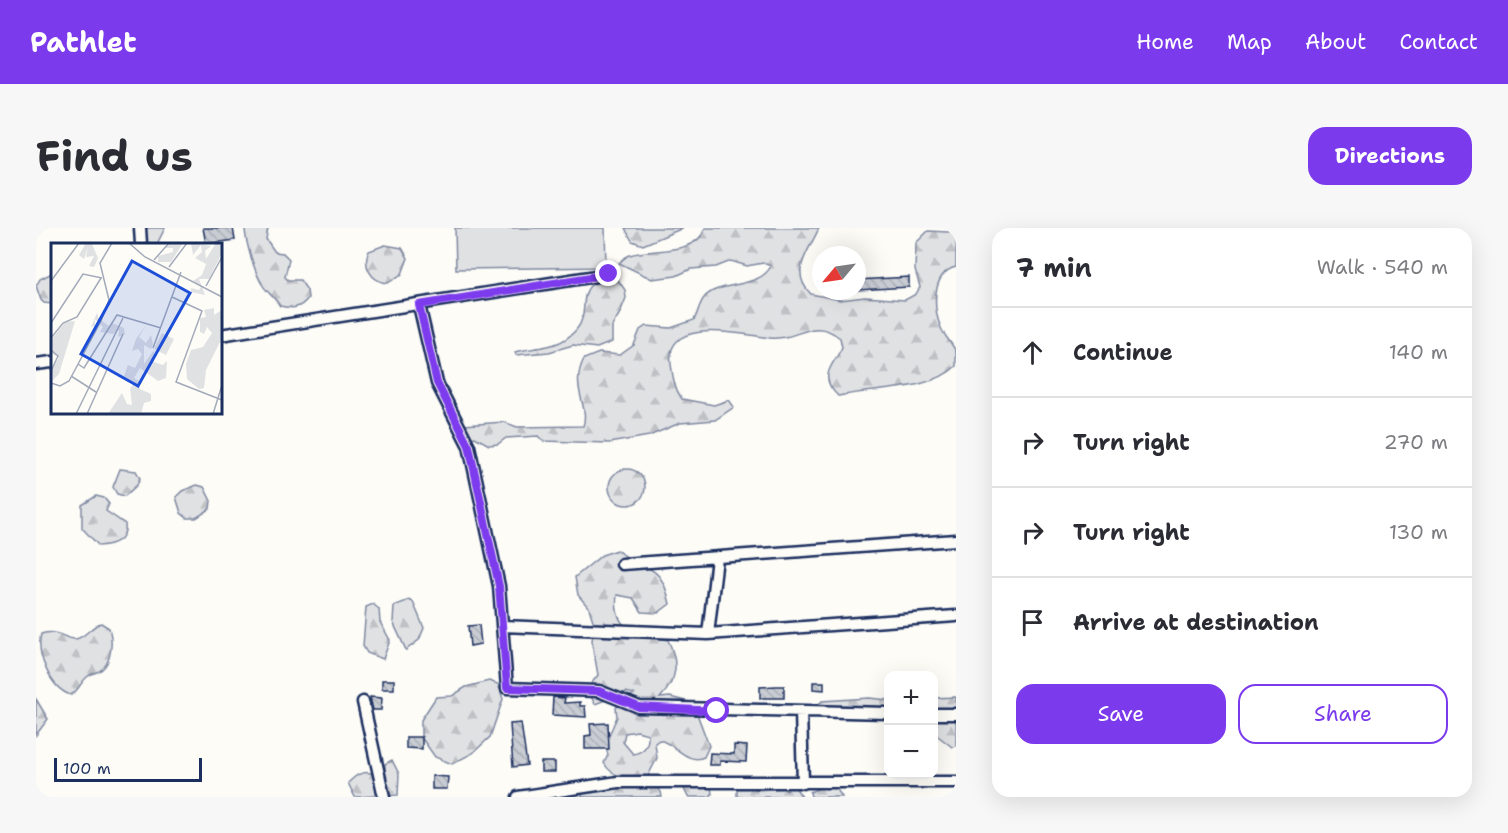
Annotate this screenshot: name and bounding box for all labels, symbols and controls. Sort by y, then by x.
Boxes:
text: Pathlet [30,23,137,61]
text: Home [1136,28,1194,56]
text: Map [1227,28,1272,56]
text: About [1305,28,1366,56]
text: Contact [1399,28,1478,56]
button: Directions [1308,127,1472,185]
text: Find us [36,128,193,184]
inset map [51,243,222,414]
north arrow [812,246,866,300]
text: 7 min [1016,250,1092,285]
text: Walk · 540 m [1317,254,1448,280]
route end [595,260,621,286]
icon: ahead [1016,336,1049,369]
text: Continue [1073,338,1173,367]
text: 140 m [1389,339,1448,365]
icon: right [1016,426,1049,459]
text: Turn right [1073,428,1190,457]
text: 270 m [1384,429,1448,455]
icon: right [1016,516,1049,549]
text: Turn right [1073,518,1190,547]
text: 130 m [1389,519,1448,545]
icon: arrive [1016,606,1049,639]
text: Arrive at destination [1073,608,1319,637]
map controls [884,671,938,779]
button: + [884,671,938,725]
button: Save [1016,684,1226,744]
button: Share [1238,684,1448,744]
route start [703,697,729,723]
button: − [884,725,938,779]
scale bar [54,755,202,782]
text: 100 m [63,758,111,779]

